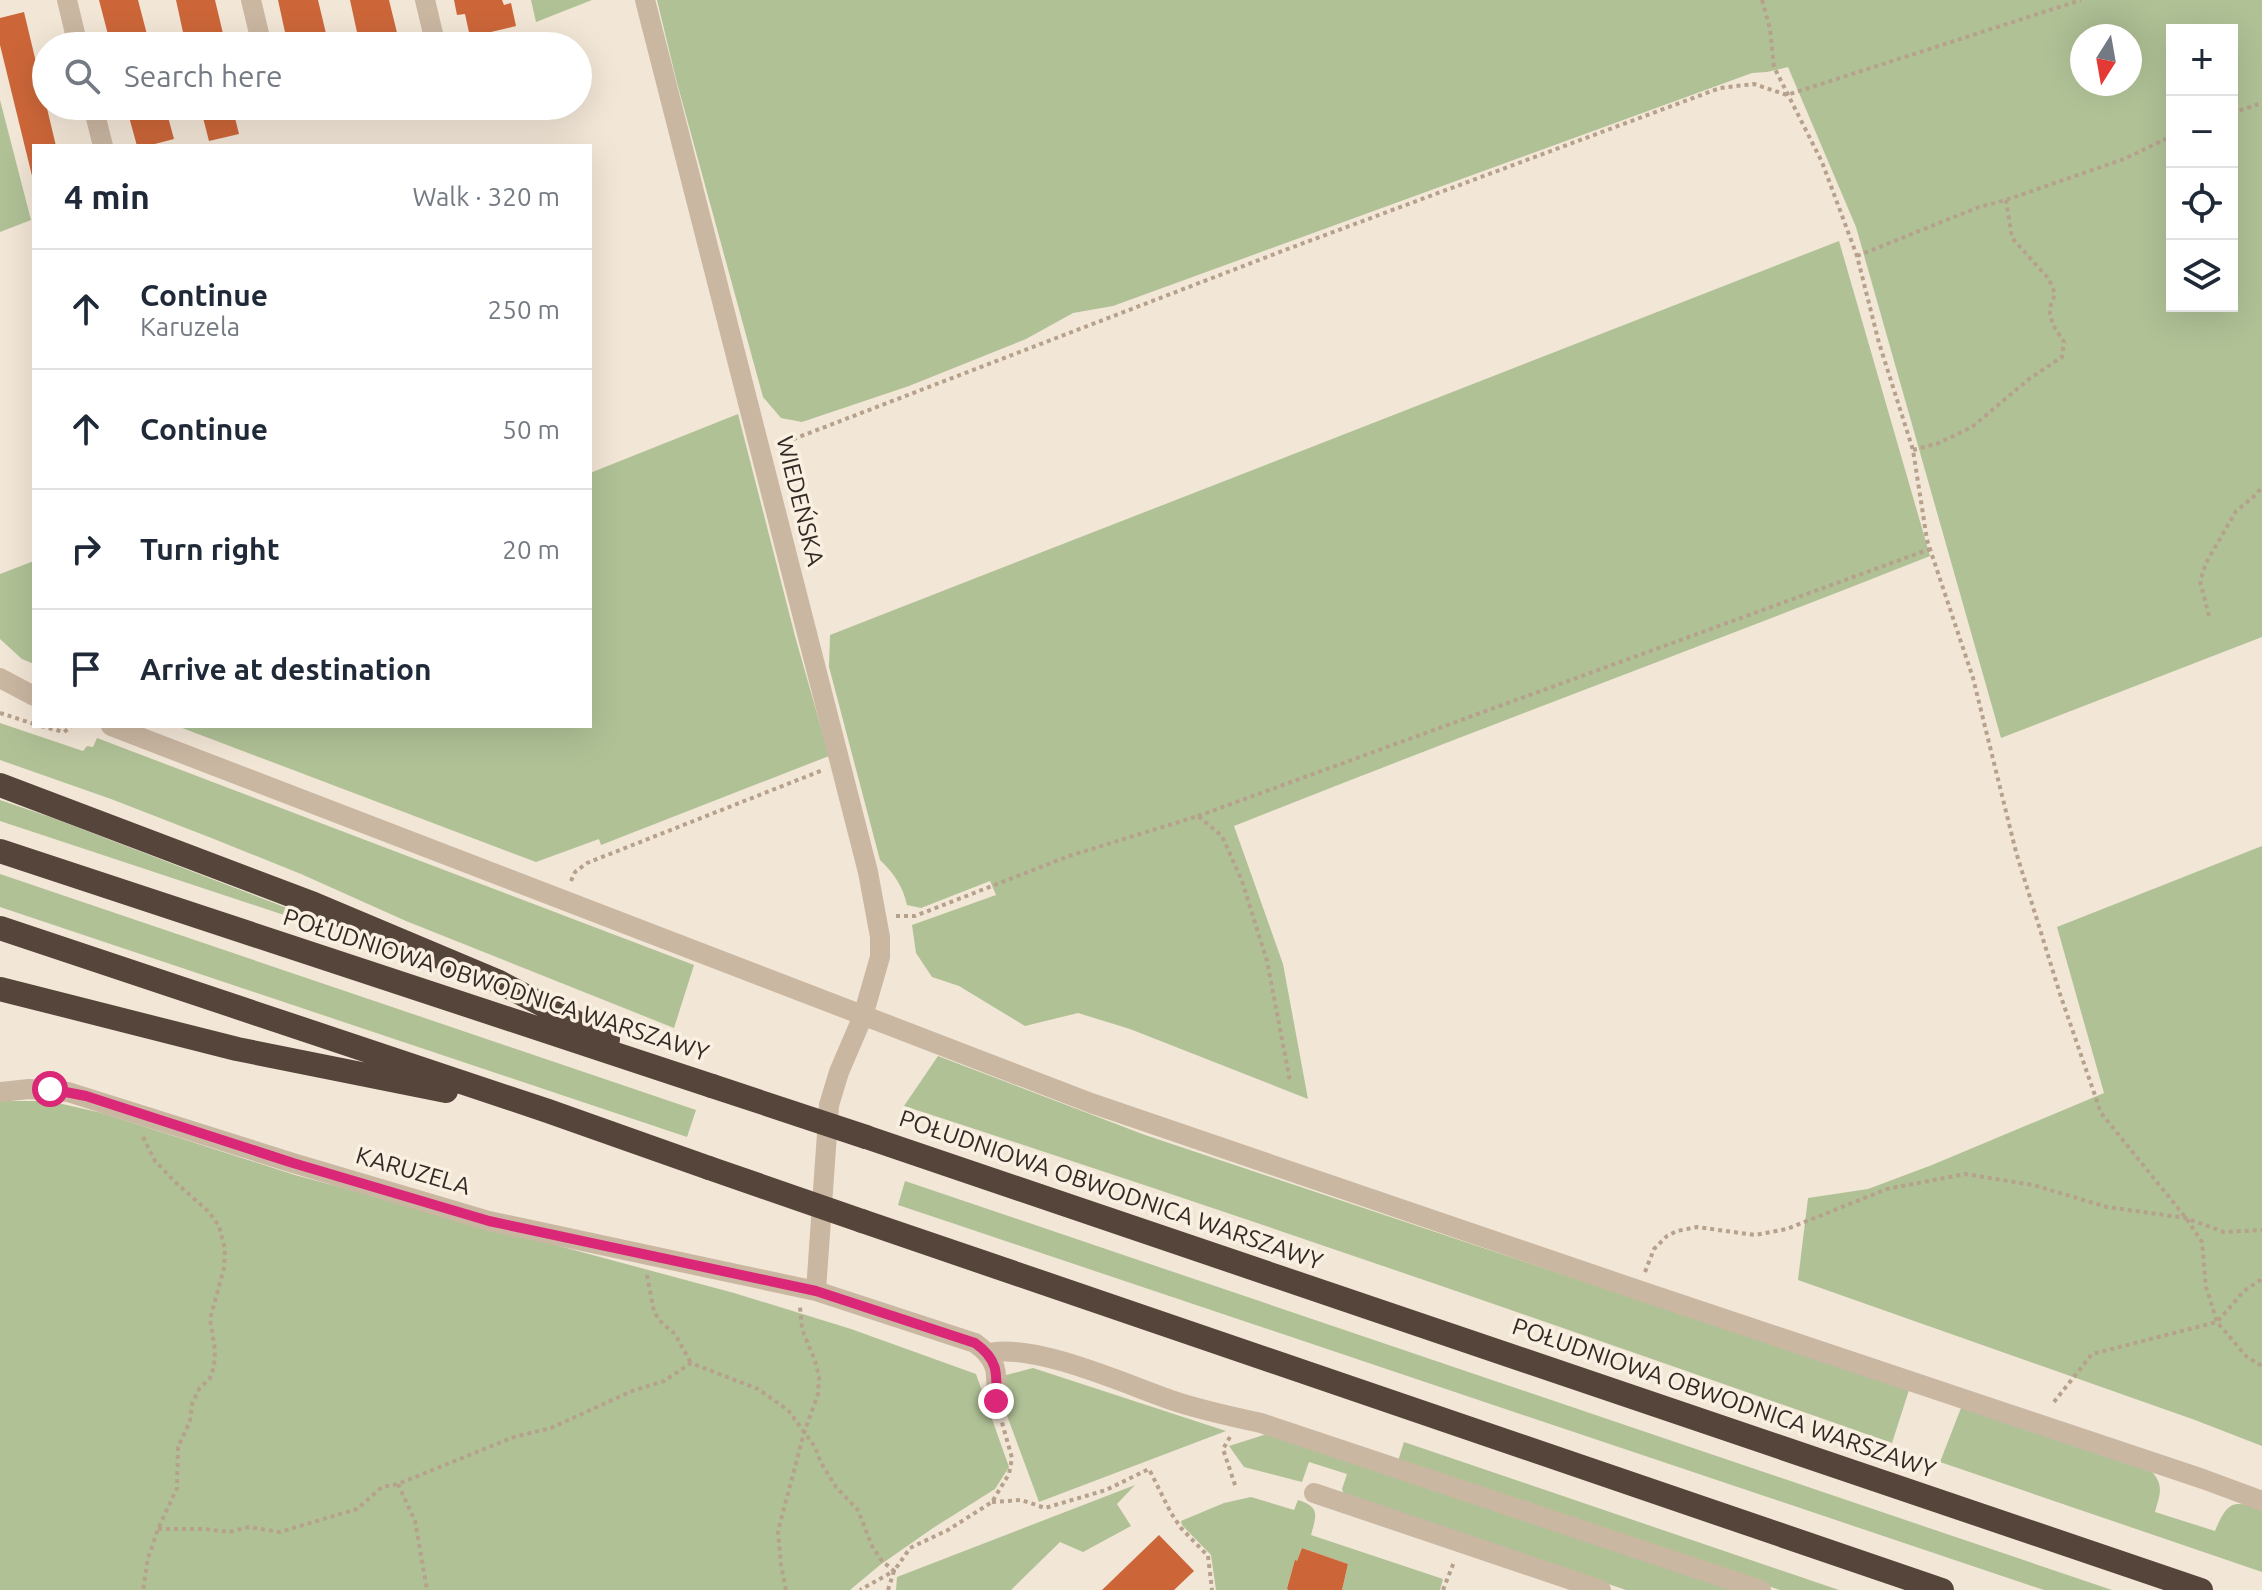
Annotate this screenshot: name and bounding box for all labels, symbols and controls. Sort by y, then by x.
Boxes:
north arrow [2070,24,2142,96]
map controls [2166,24,2238,312]
button: + [2166,24,2238,96]
search box [32,32,592,120]
icon: search [60,54,104,98]
text: Search here [124,59,283,93]
button: − [2166,96,2238,168]
button: locate [2166,168,2238,240]
text: 4 min [64,177,150,215]
text: Walk · 320 m [412,182,560,211]
button: layers [2166,240,2238,312]
text: Continue [140,278,268,312]
icon: ahead [64,287,108,331]
text: 250 m [488,295,560,324]
text: Karuzela [140,312,240,341]
icon: ahead [64,407,108,451]
text: Continue [140,412,268,446]
text: 50 m [502,415,560,444]
street label: WIEDEŃSKA [771,433,831,569]
icon: right [64,527,108,571]
text: Turn right [140,532,280,566]
text: 20 m [502,535,560,564]
icon: arrive [64,647,108,691]
text: Arrive at destination [140,652,432,686]
street label: POŁUDNIOWA OBWODNICA WARSZAWY [280,903,712,1066]
route start [32,1071,68,1107]
street label: POŁUDNIOWA OBWODNICA WARSZAWY [896,1104,1326,1275]
street label: KARUZELA [353,1141,474,1200]
street label: POŁUDNIOWA OBWODNICA WARSZAWY [1509,1312,1939,1483]
route end [978,1383,1014,1419]

